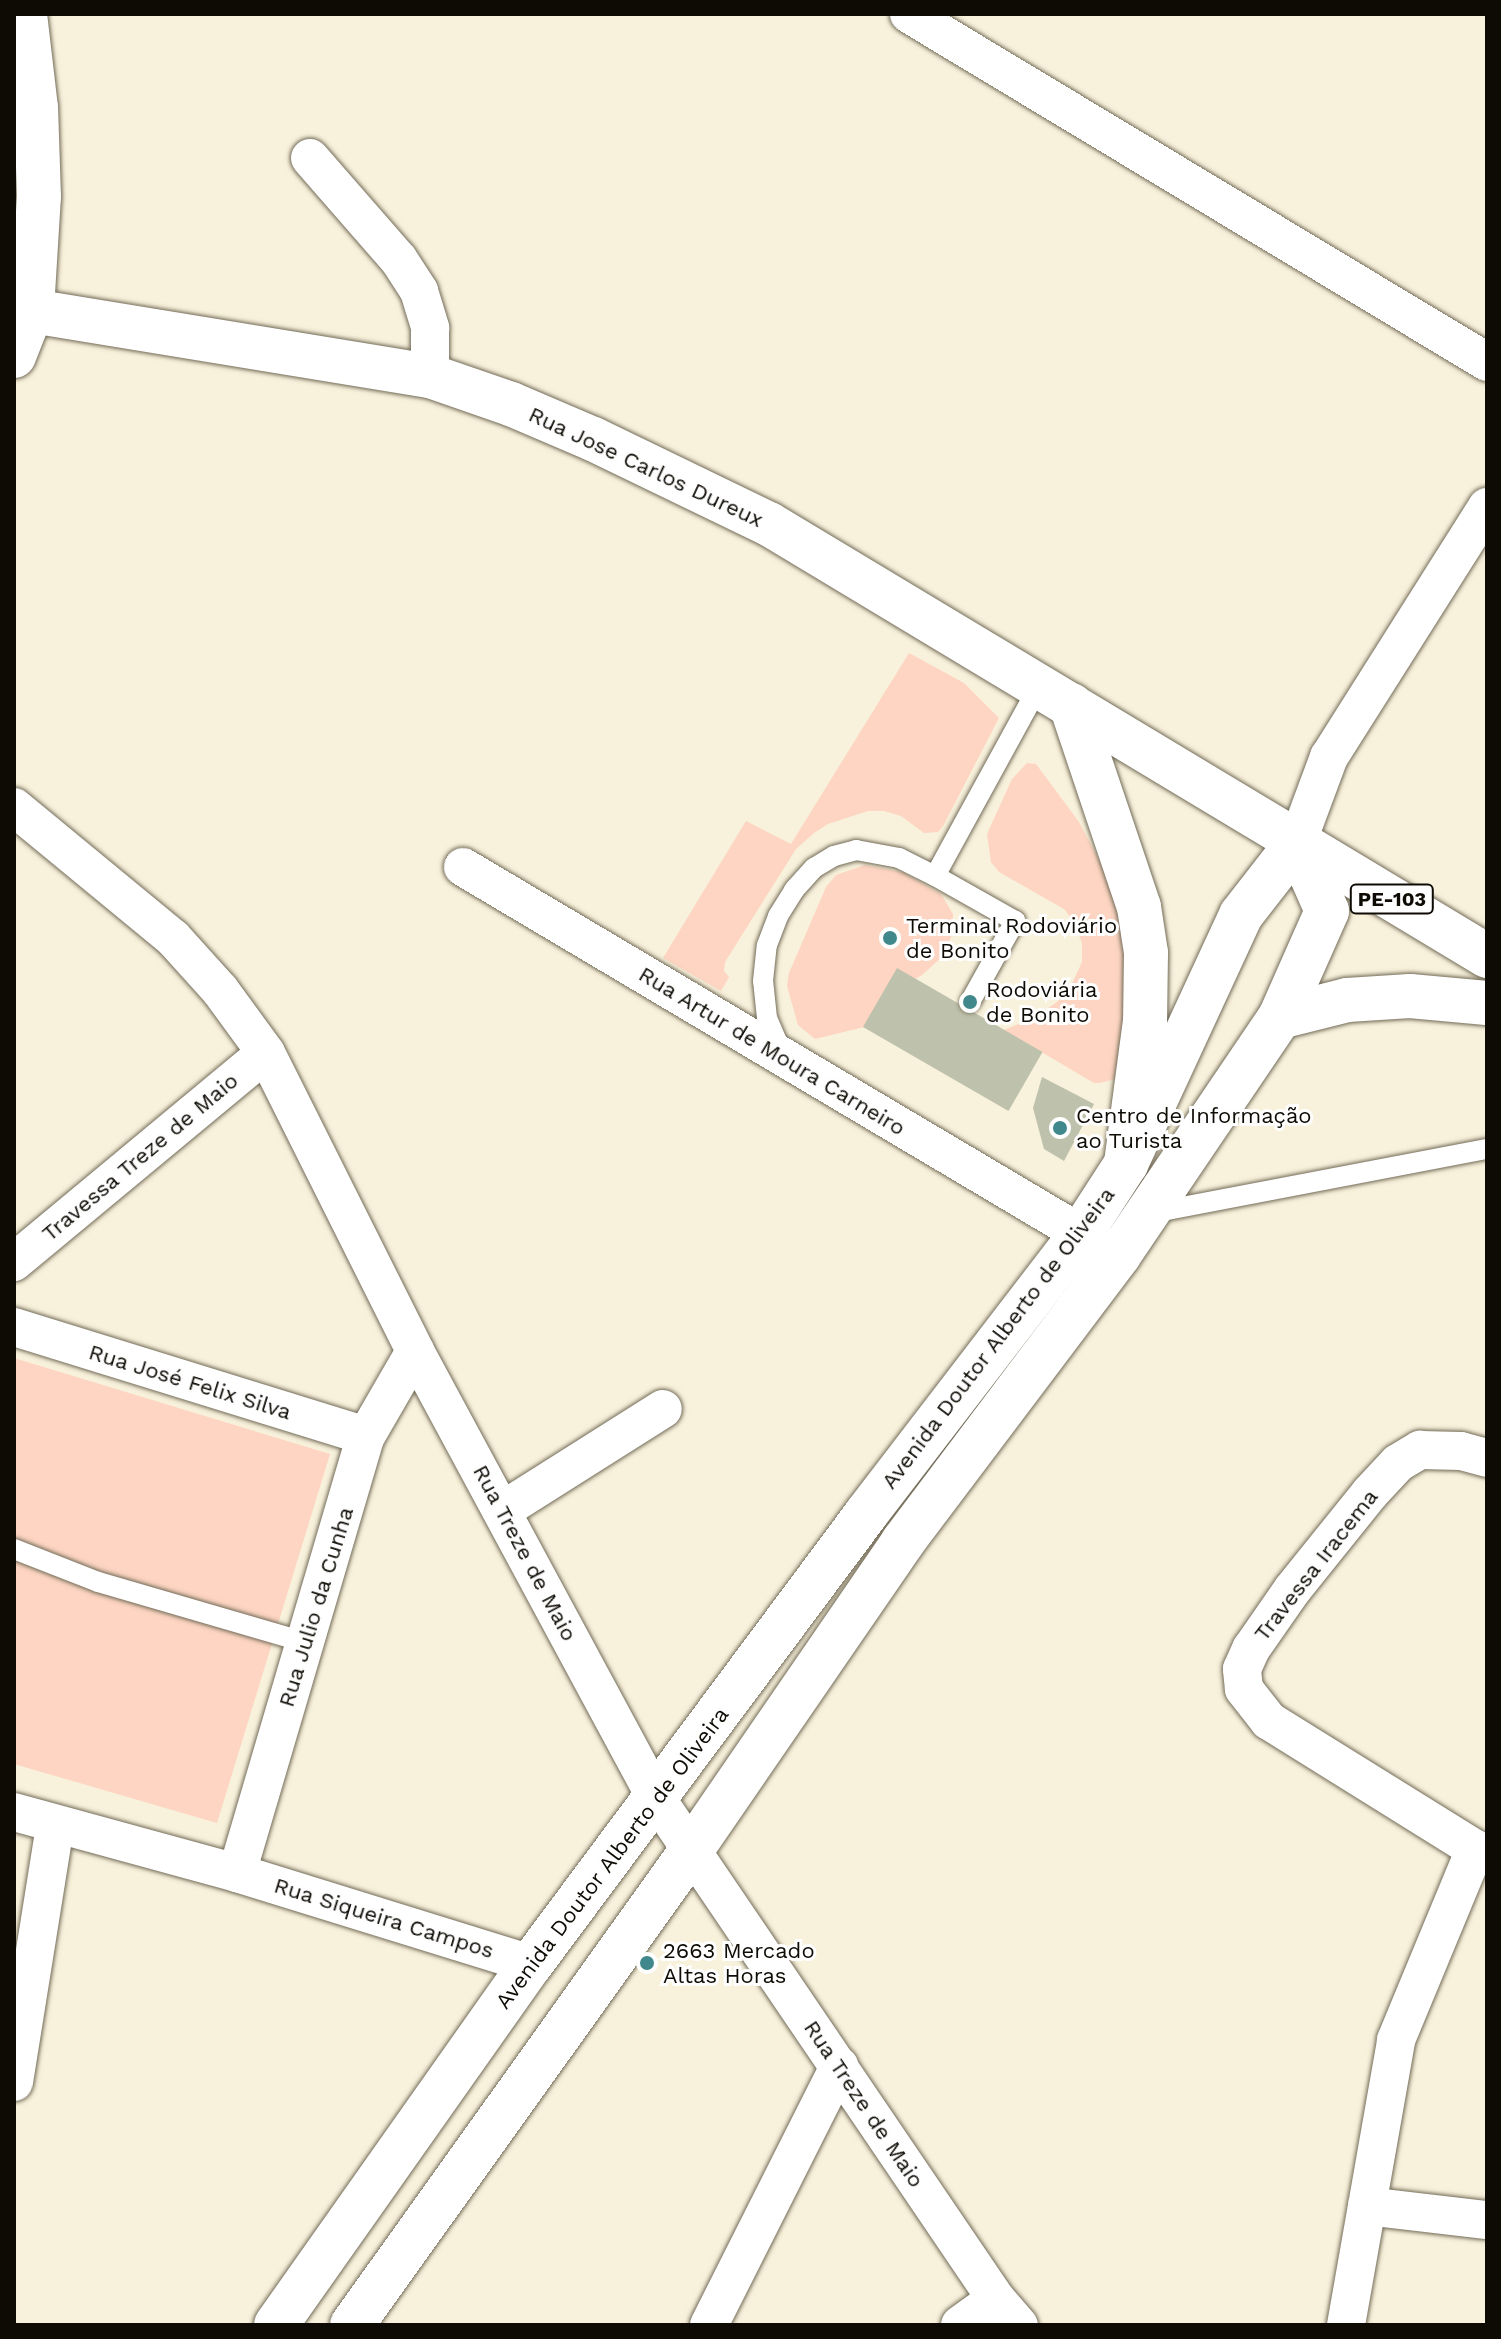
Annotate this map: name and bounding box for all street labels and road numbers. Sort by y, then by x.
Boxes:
street label: Rua Jose Carlos Dureux [524,401,768,533]
road number: PE-103 [1348,883,1436,915]
street label: Rua Artur de Moura Carneiro [633,960,911,1142]
street label: Travessa Treze de Maio [36,1067,244,1247]
street label: Avenida Doutor Alberto de Oliveira [875,1181,1121,1495]
street label: Rua José Felix Silva [85,1338,295,1426]
street label: Rua Treze de Maio [467,1460,583,1646]
street label: Travessa Iracema [1248,1484,1384,1646]
street label: Rua Julio da Cunha [273,1503,359,1711]
street label: Avenida Doutor Alberto de Oliveira [489,1701,735,2015]
street label: Rua Siqueira Campos [270,1872,498,1964]
street label: Rua Treze de Maio [798,2015,930,2193]

